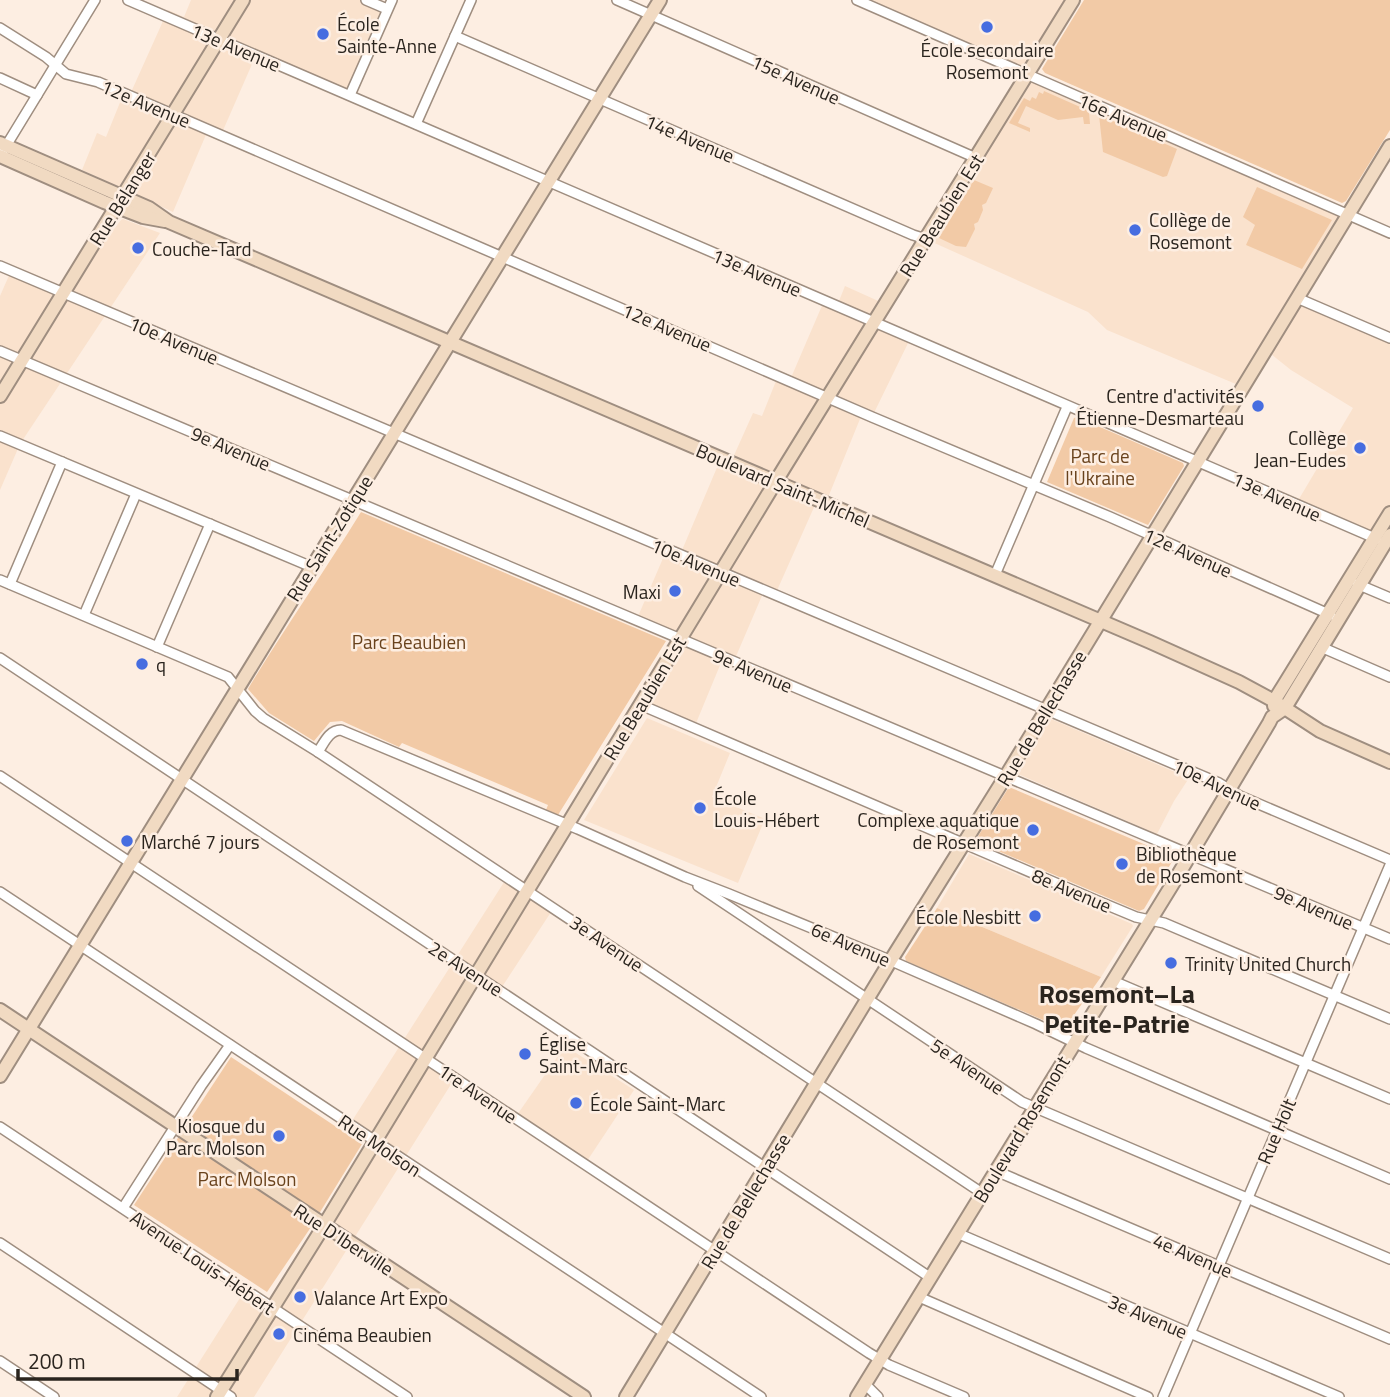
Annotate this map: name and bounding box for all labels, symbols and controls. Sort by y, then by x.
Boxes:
place label: École Sainte-Anne [337,9,437,60]
street label: 13e Avenue [187,15,285,79]
marker: École secondaire Rosemont [979,19,995,35]
marker: École Sainte-Anne [315,26,331,42]
place label: École secondaire Rosemont [920,35,1054,86]
street label: 15e Avenue [747,47,845,111]
street label: 12e Avenue [97,71,195,135]
street label: 16e Avenue [1074,85,1172,149]
street label: 14e Avenue [641,106,739,170]
street label: Rue Bélanger [81,145,163,251]
street label: Rue Beaubien Est [891,147,991,282]
place label: Collège de Rosemont [1149,205,1232,256]
marker: Collège de Rosemont [1127,222,1143,238]
place label: Couche-Tard [152,234,252,263]
marker: Couche-Tard [130,240,146,256]
street label: 13e Avenue [708,240,806,304]
street label: 12e Avenue [618,295,716,359]
street label: 10e Avenue [125,308,223,372]
place label: Centre d'activités Étienne-Desmarteau [1076,381,1244,432]
marker: Centre d'activités Étienne-Desmarteau [1250,398,1266,414]
street label: 9e Avenue [187,418,275,478]
place label: Collège Jean-Eudes [1254,423,1346,474]
street label: Boulevard Saint-Michel [692,435,874,535]
marker: Collège Jean-Eudes [1352,440,1368,456]
park label: Parc de l'Ukraine [1065,441,1135,492]
street label: 13e Avenue [1228,464,1326,528]
street label: Rue Saint-Zotique [279,469,379,607]
street label: 12e Avenue [1139,520,1237,584]
street label: 10e Avenue [647,530,745,594]
place label: Maxi [623,577,661,606]
marker: Maxi [667,583,683,599]
park label: Parc Beaubien [352,627,466,656]
street label: Rue Beaubien Est [595,630,693,766]
street label: 9e Avenue [709,640,797,700]
street label: Rue de Bellechasse [989,644,1093,792]
place label: q [156,650,166,679]
marker: q [134,656,150,672]
street label: 10e Avenue [1168,751,1266,817]
place label: École Louis-Hébert [714,783,820,834]
marker: École Louis-Hébert [692,800,708,816]
place label: Complexe aquatique de Rosemont [857,805,1019,856]
marker: Complexe aquatique de Rosemont [1025,822,1041,838]
place label: Marché 7 jours [141,827,260,856]
marker: Marché 7 jours [119,833,135,849]
place label: Bibliothèque de Rosemont [1136,839,1243,890]
marker: Bibliothèque de Rosemont [1114,856,1130,872]
street label: 8e Avenue [1028,860,1116,920]
street label: 9e Avenue [1270,877,1358,937]
place label: École Nesbitt [916,902,1021,931]
street label: 3e Avenue [564,908,650,978]
marker: École Nesbitt [1027,908,1043,924]
street label: 6e Avenue [807,914,895,974]
street label: 2e Avenue [423,933,509,1003]
place label: Trinity United Church [1185,949,1351,978]
marker: Trinity United Church [1163,955,1179,971]
district label: Rosemont–La Petite-Patrie [1039,974,1195,1043]
place label: Église Saint-Marc [539,1029,628,1080]
street label: 5e Avenue [925,1031,1011,1101]
marker: Église Saint-Marc [517,1046,533,1062]
street label: Boulevard Rosemont [965,1049,1077,1208]
street label: 1re Avenue [432,1056,524,1130]
place label: École Saint-Marc [590,1089,726,1118]
street label: Rue Holt [1249,1093,1303,1169]
marker: École Saint-Marc [568,1095,584,1111]
street label: Rue Molson [333,1106,427,1184]
place label: Kiosque du Parc Molson [166,1111,265,1162]
street label: Rue de Bellechasse [693,1127,797,1275]
marker: Kiosque du Parc Molson [271,1128,287,1144]
park label: Parc Molson [198,1164,296,1193]
street label: Rue D'Iberville [288,1196,400,1282]
street label: Avenue Louis-Hébert [125,1203,281,1321]
street label: 4e Avenue [1149,1225,1237,1285]
place label: Valance Art Expo [314,1283,448,1312]
street label: 3e Avenue [1104,1286,1192,1346]
marker: Valance Art Expo [292,1289,308,1305]
place label: Cinéma Beaubien [293,1320,432,1349]
marker: Cinéma Beaubien [271,1326,287,1342]
scale bar [18,1338,236,1382]
text: 200 m [28,1345,85,1377]

